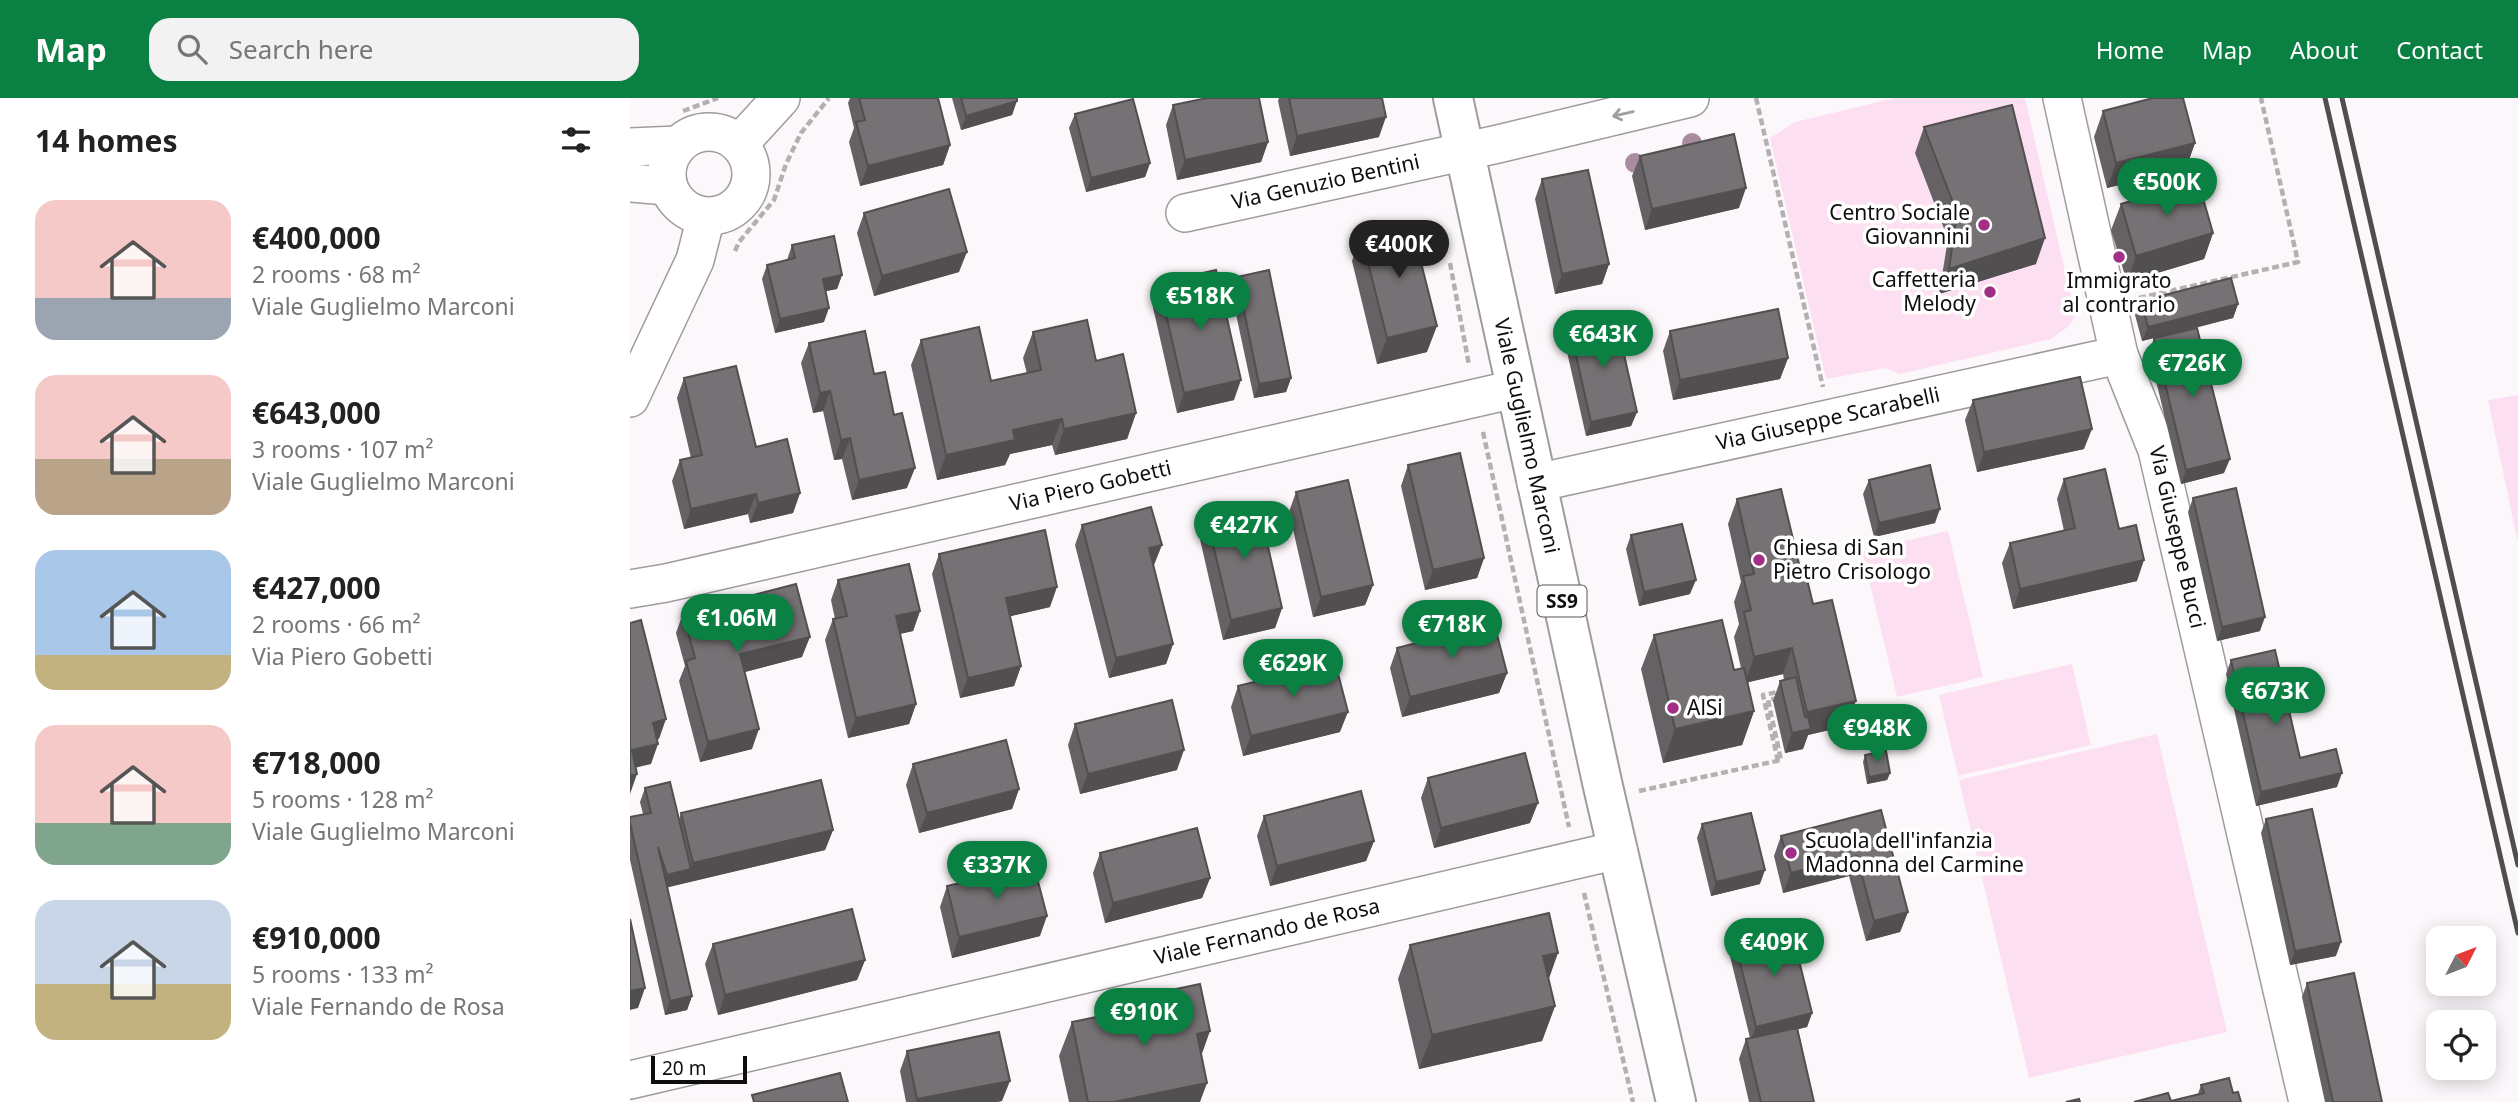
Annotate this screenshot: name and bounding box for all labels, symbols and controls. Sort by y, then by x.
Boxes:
search box [149,18,639,81]
text: Map [35,27,107,72]
icon: search [173,30,211,68]
text: Search here [229,31,373,67]
text: Home [2096,33,2164,66]
text: Map [2202,33,2252,66]
text: About [2290,33,2358,66]
text: Contact [2396,33,2483,66]
one-way arrow [1613,108,1635,121]
text: 14 homes [35,120,178,161]
icon: filters [557,121,595,159]
street label: Via Genuzio Bentini [1229,147,1422,215]
pin: €500K [2118,158,2216,218]
text: €500K [2133,165,2201,197]
place label: Centro Sociale Giovannini [1829,198,1970,250]
text: €400,000 [252,217,381,258]
marker: Centro Sociale Giovannini [1976,217,1992,233]
pin: €400K [1350,220,1448,280]
text: €400K [1365,227,1433,259]
icon: home [91,228,175,312]
marker: Immigrato al contrario [2111,249,2127,265]
text: 2 rooms · 68 m² [252,258,421,290]
place label: Caffetteria Melody [1872,265,1976,317]
place label: Immigrato al contrario [2063,266,2175,318]
pin: €518K [1151,272,1249,332]
text: €518K [1166,279,1234,311]
marker: Caffetteria Melody [1982,284,1998,300]
text: Viale Guglielmo Marconi [252,290,515,322]
pin: €643K [1554,310,1652,370]
street label: Viale Guglielmo Marconi [1488,316,1567,556]
text: €643K [1569,317,1637,349]
pin: €726K [2143,340,2241,399]
text: €726K [2158,346,2226,378]
street label: Via Giuseppe Scarabelli [1713,380,1942,456]
text: €643,000 [252,392,381,433]
icon: home [91,403,175,487]
text: 3 rooms · 107 m² [252,433,434,465]
street label: Via Giuseppe Bucci [2143,443,2213,631]
street label: Via Piero Gobetti [1007,453,1174,517]
text: Viale Guglielmo Marconi [252,465,515,497]
pin: €427K [1195,502,1293,561]
text: €427K [1210,508,1278,540]
place label: Chiesa di San Pietro Crisologo [1773,533,1931,585]
marker: Chiesa di San Pietro Crisologo [1751,552,1767,568]
text: €427,000 [252,567,381,608]
icon: home [91,578,175,662]
road number: SS9 [1538,586,1586,616]
pin: €1.06M [680,594,794,654]
text: €1.06M [697,601,777,633]
pin: €718K [1403,601,1501,660]
text: €718K [1418,607,1486,639]
text: 2 rooms · 66 m² [252,608,421,640]
text: Via Piero Gobetti [252,640,433,672]
pin: €629K [1244,640,1342,699]
text: €629K [1259,646,1327,678]
pin: €673K [2226,668,2324,727]
text: €673K [2241,674,2309,706]
place label: AlSi [1687,693,1723,721]
marker: AlSi [1665,700,1681,716]
pin: €948K [1828,704,1926,764]
text: €948K [1843,711,1911,743]
text: €718,000 [252,742,381,783]
icon: home [91,753,175,837]
text: 5 rooms · 128 m² [252,783,434,815]
text: Viale Guglielmo Marconi [252,815,515,847]
place label: Scuola dell'infanzia Madonna del Carmine [1805,826,2024,878]
pin: €337K [948,842,1046,901]
marker: Scuola dell'infanzia Madonna del Carmine [1783,845,1799,861]
text: €337K [963,848,1031,880]
street label: Viale Fernando de Rosa [1151,891,1382,971]
text: €910,000 [252,917,381,958]
pin: €409K [1725,918,1823,978]
text: €409K [1740,925,1808,957]
north arrow [2426,926,2496,996]
map controls [2426,926,2496,1080]
icon: home [91,928,175,1012]
text: 5 rooms · 133 m² [252,958,434,990]
pin: €910K [1095,988,1193,1048]
text: Viale Fernando de Rosa [252,990,505,1022]
text: €910K [1110,995,1178,1027]
button: locate [2426,1010,2496,1080]
scale bar [651,1053,747,1085]
text: 20 m [662,1055,706,1081]

